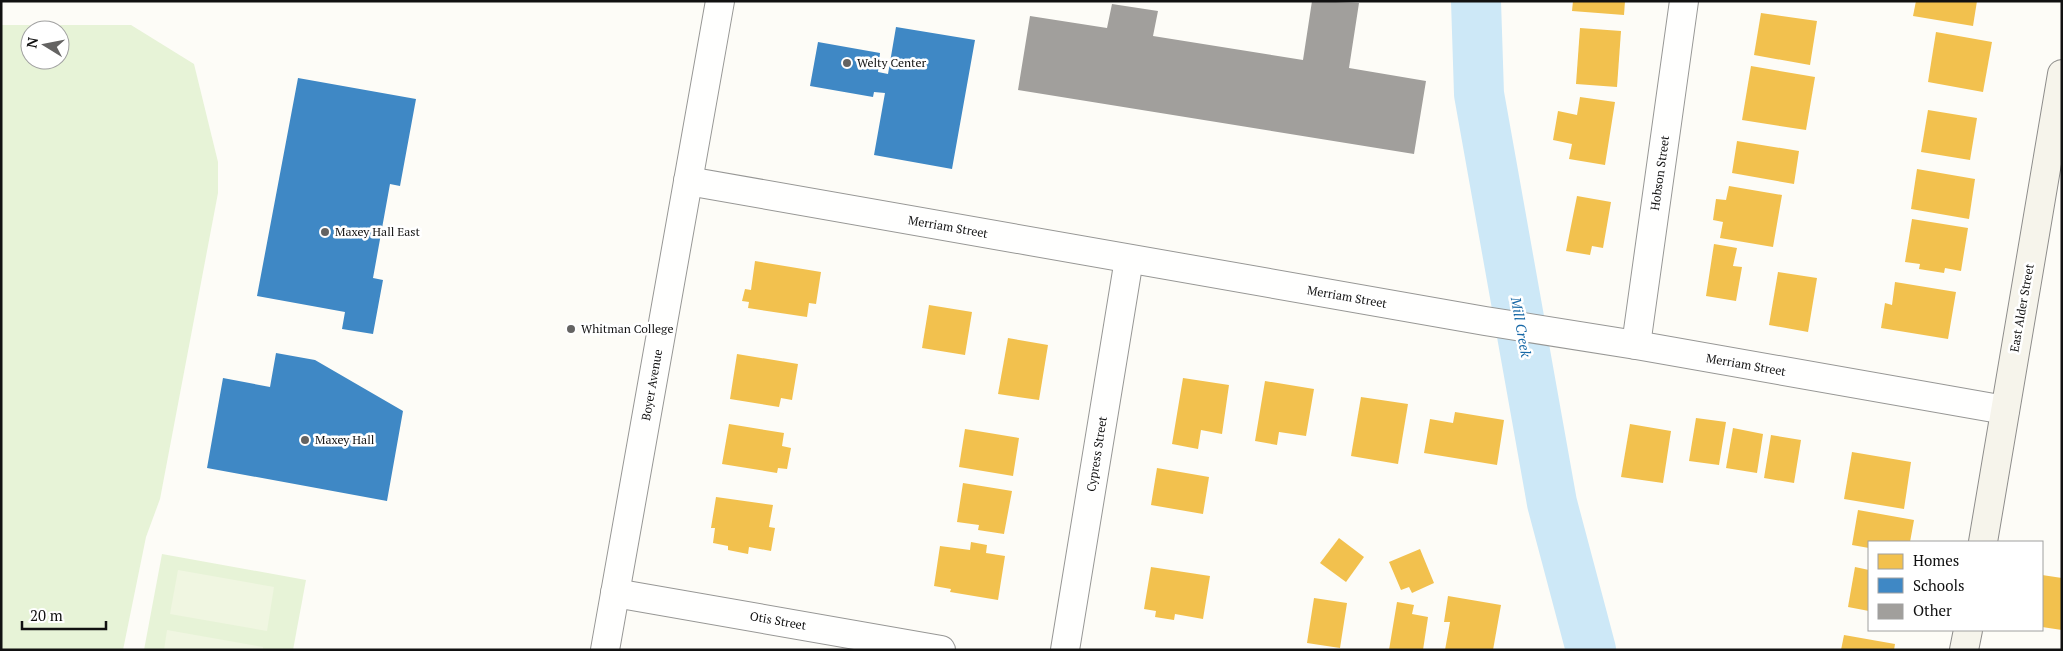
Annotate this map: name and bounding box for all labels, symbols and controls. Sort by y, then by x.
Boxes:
north arrow [20,20,70,70]
text: N [21,35,42,50]
place label: Welty Center [857,55,927,70]
marker: Welty Center [841,57,853,69]
street label: Hobson Street [1647,134,1672,212]
street label: Merriam Street [907,212,990,241]
place label: Maxey Hall East [335,224,421,239]
marker: Maxey Hall East [319,226,331,238]
street label: East Alder Street [2006,262,2037,353]
street label: Merriam Street [1306,282,1389,311]
water label: Mill Creek [1507,294,1536,359]
place label: Whitman College [581,321,673,336]
marker: Whitman College [565,323,577,335]
street label: Boyer Avenue [638,348,665,422]
street label: Merriam Street [1705,350,1788,379]
street label: Cypress Street [1083,415,1110,493]
place label: Maxey Hall [315,432,375,447]
marker: Maxey Hall [299,434,311,446]
legend [1868,541,2043,631]
text: Homes [1913,550,1959,570]
text: Schools [1913,575,1964,595]
scale bar [22,598,106,630]
text: Other [1913,600,1952,620]
text: 20 m [30,605,63,625]
street label: Otis Street [749,608,808,633]

